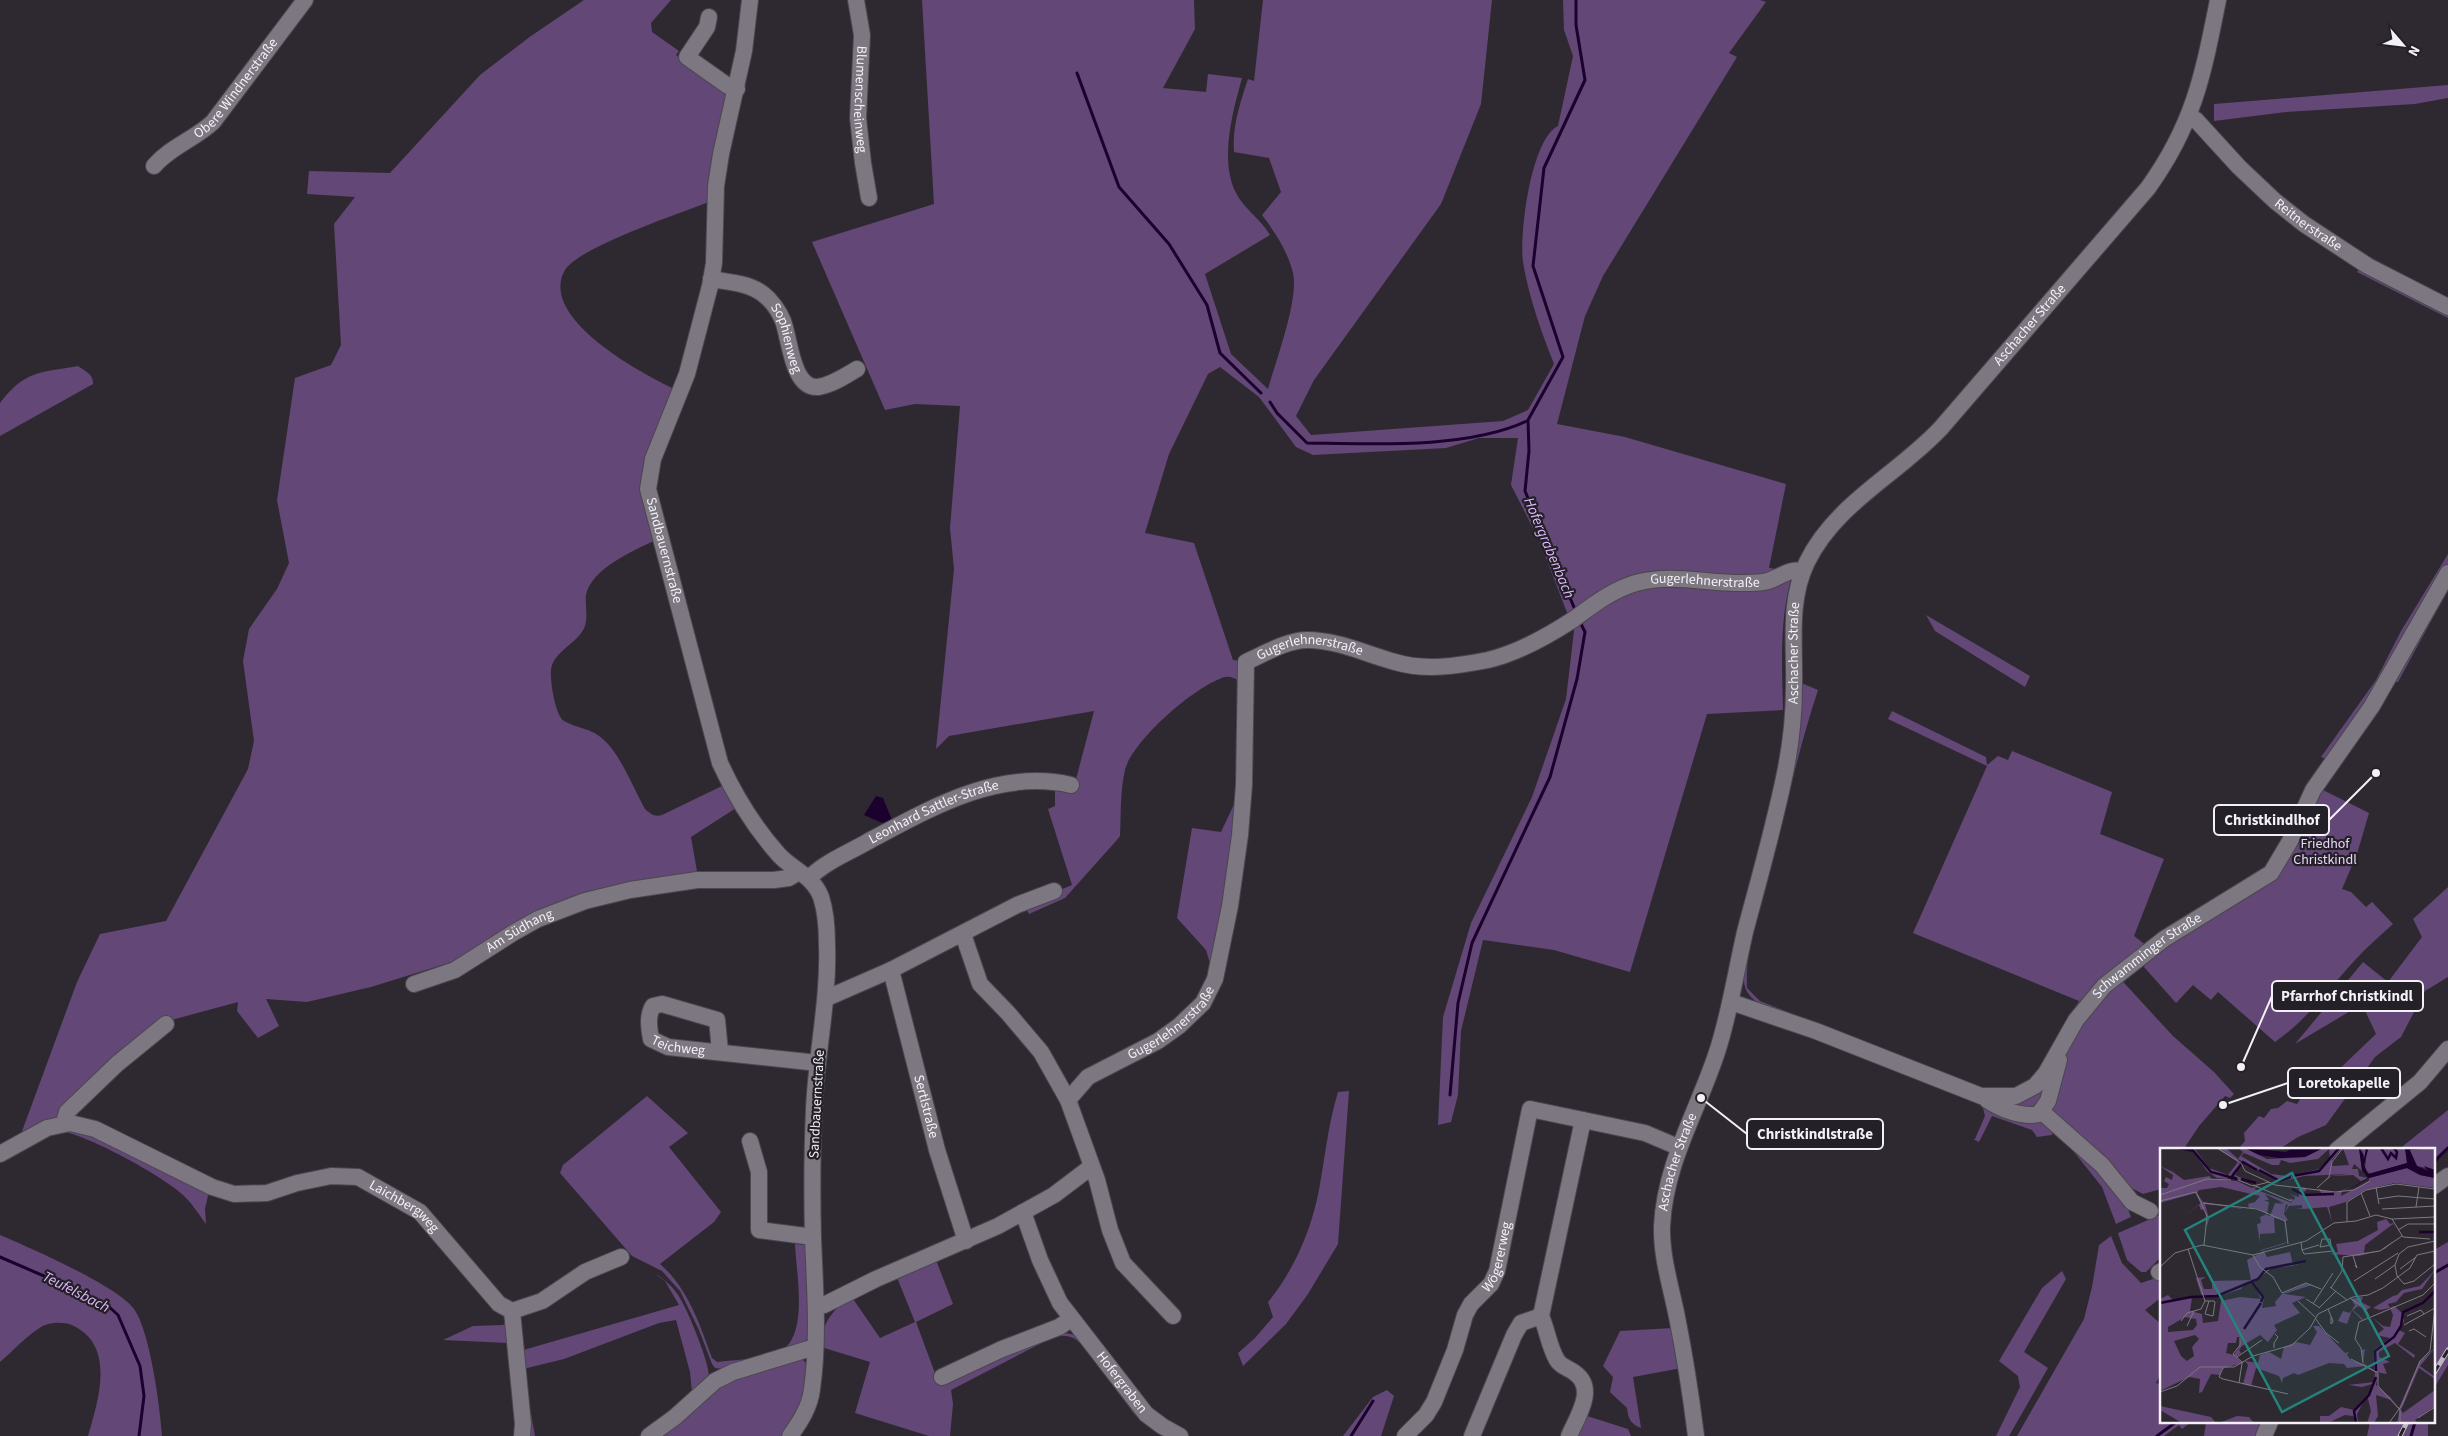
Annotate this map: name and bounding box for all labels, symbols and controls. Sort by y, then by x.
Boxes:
north arrow [2378,20,2428,70]
street label: Obere Windnerstraße [190,34,283,144]
text: N [2403,42,2425,59]
street label: Blumenscheinweg [848,45,872,154]
street label: Reitnerstraße [2270,194,2346,256]
street label: Aschacher Straße [1989,280,2071,370]
street label: Sophienweg [765,299,807,377]
water label: Hofergrabenbach [1518,494,1580,602]
street label: Sandbauernstraße [641,495,688,605]
street label: Gugerlehnerstraße [1649,569,1760,593]
street label: Aschacher Straße [1784,601,1805,705]
street label: Gugerlehnerstraße [1253,630,1366,666]
street label: Leonhard Sattler-Straße [865,775,1001,849]
callout: Christkindlhof [2214,805,2329,835]
text: Christkindlhof [2224,810,2321,831]
park label: Friedhof Christkindl [2293,834,2357,870]
street label: Am Südhang [482,904,556,958]
street label: Schwamminger Straße [2087,908,2206,1003]
callout: Pfarrhof Christkindl [2272,981,2423,1011]
street label: Gugerlehnerstraße [1124,983,1220,1065]
text: Pfarrhof Christkindl [2281,986,2414,1007]
street label: Teichweg [648,1030,706,1061]
street label: Sandbauernstraße [804,1049,830,1159]
callout: Loretokapelle [2288,1068,2400,1098]
street label: Sertlstraße [908,1073,944,1140]
text: Loretokapelle [2298,1073,2390,1094]
street label: Aschacher Straße [1653,1110,1702,1212]
callout: Christkindlstraße [1747,1119,1883,1149]
text: Christkindlstraße [1757,1124,1873,1145]
inset map [2160,1148,2436,1424]
street label: Laichbergweg [365,1175,444,1237]
street label: Wögererweg [1478,1220,1517,1297]
water label: Teufelsbach [39,1266,113,1318]
street label: Hofergraben [1091,1347,1152,1418]

